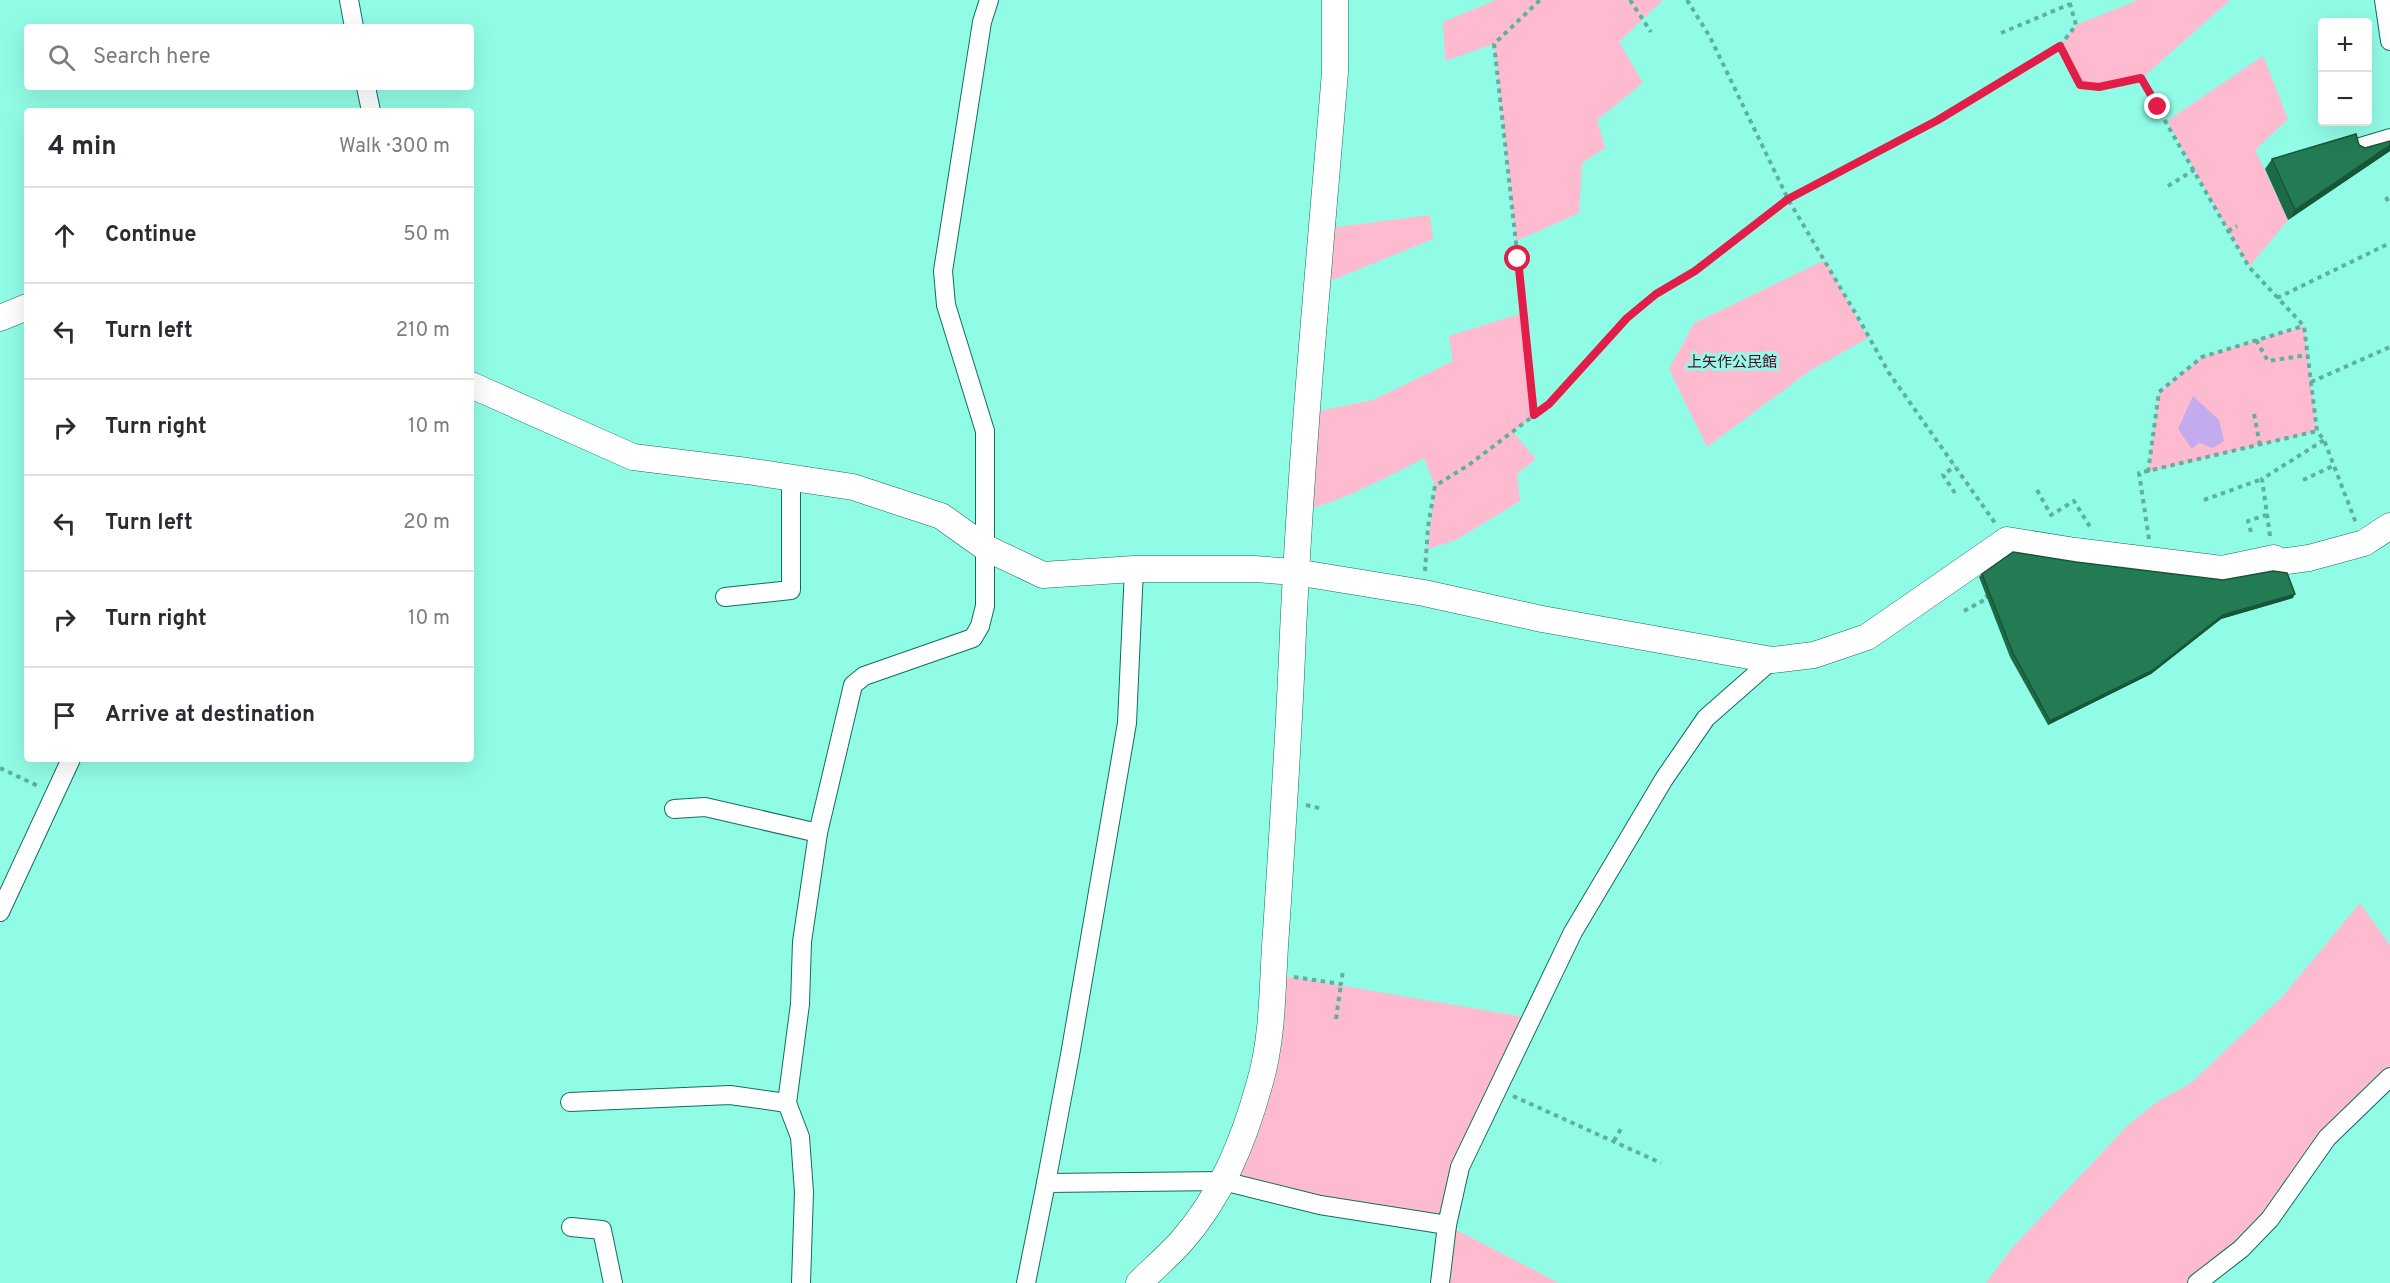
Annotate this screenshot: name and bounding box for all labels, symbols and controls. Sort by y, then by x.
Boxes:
map controls [2318,18,2372,126]
button: + [2318,18,2372,72]
search box [24,24,474,90]
icon: search [45,41,78,74]
text: Search here [93,44,211,71]
button: − [2318,72,2372,126]
route end [2144,93,2170,119]
text: 4 min [48,131,117,164]
text: Walk · 300 m [339,134,450,160]
icon: ahead [48,219,81,252]
text: Continue [105,222,196,249]
text: 50 m [403,222,450,248]
route start [1504,245,1530,271]
icon: left [48,315,81,348]
text: Turn left [105,318,193,345]
text: 210 m [396,318,450,344]
park label: 上矢作公民館 [1687,354,1777,373]
icon: right [48,411,81,444]
text: Turn right [105,414,207,441]
text: 10 m [408,414,450,440]
icon: left [48,507,81,540]
text: Turn left [105,510,193,537]
text: 20 m [403,510,450,536]
icon: right [48,603,81,636]
text: Turn right [105,606,207,633]
text: 10 m [408,606,450,632]
icon: arrive [48,699,81,732]
text: Arrive at destination [105,702,315,729]

